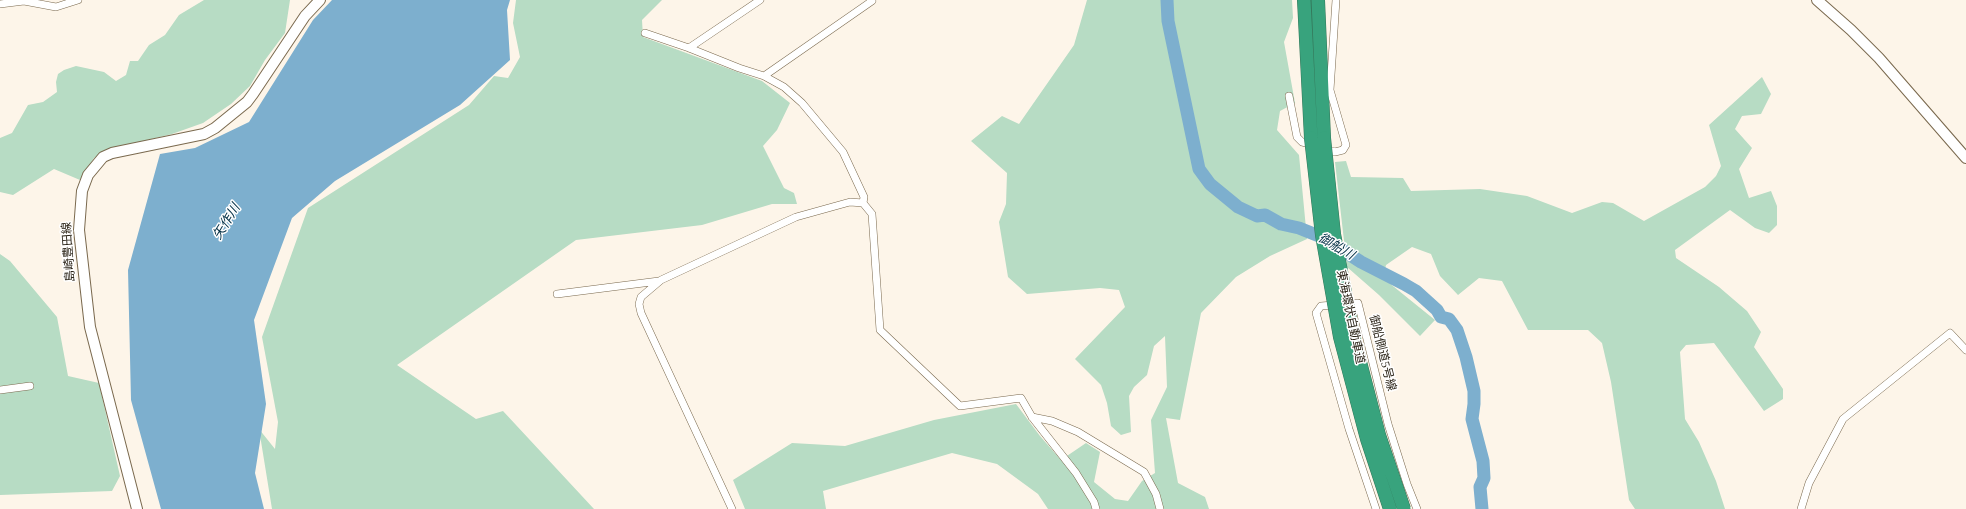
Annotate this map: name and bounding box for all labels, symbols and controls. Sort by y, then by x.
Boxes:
water label: 矢作川 [210,201,244,243]
street label: 島崎豊田線 [60,222,78,282]
water label: 御船川 [1315,230,1357,264]
street label: 東海環状自動車道 [1333,269,1367,365]
street label: 御船側道5号線 [1366,313,1398,393]

